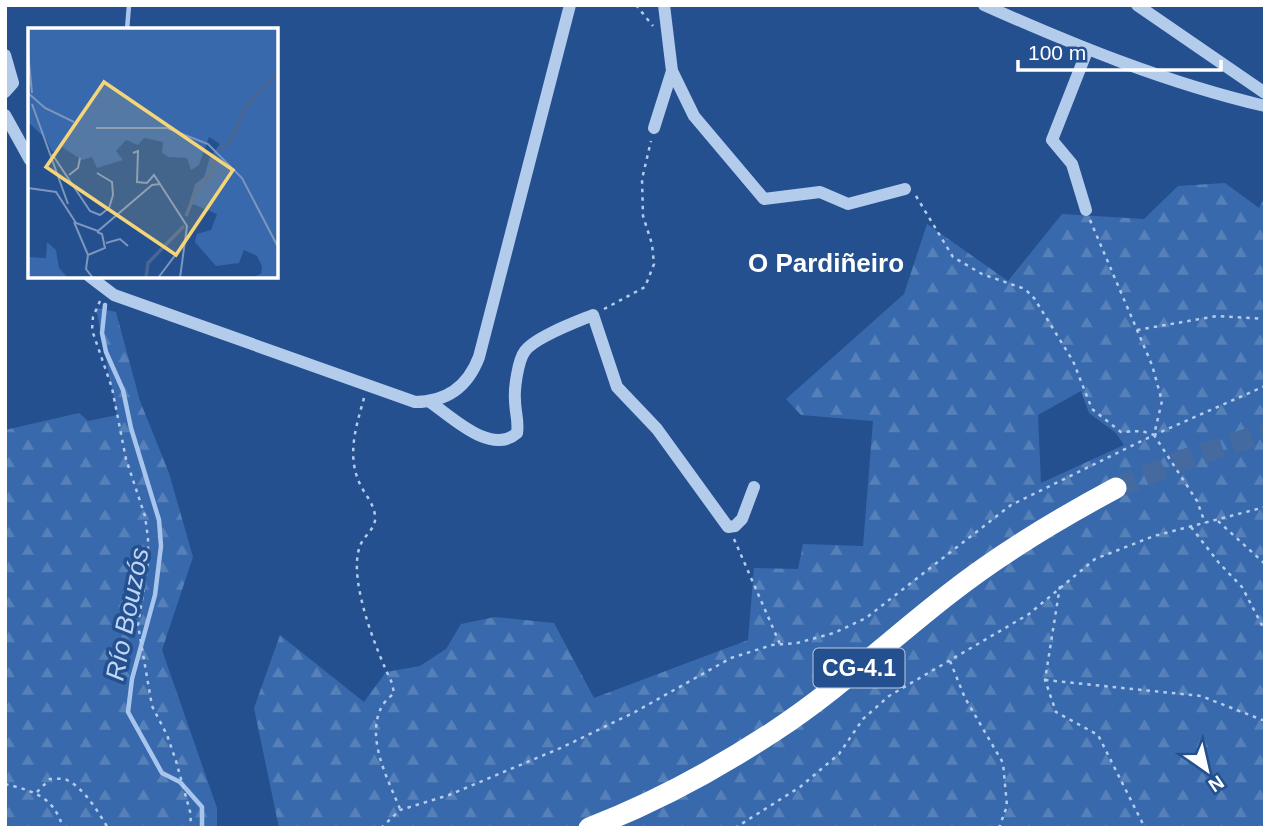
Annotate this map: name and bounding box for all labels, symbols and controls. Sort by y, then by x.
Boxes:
inset map [28,28,278,278]
scale bar [1018,28,1221,72]
text: 100 m [1028,41,1086,64]
district label: O Pardiñeiro [748,248,904,278]
water label: Río Bouzós [99,545,155,683]
road number: CG-4.1 [814,648,904,688]
north arrow [1172,735,1242,805]
text: N [1205,771,1228,796]

